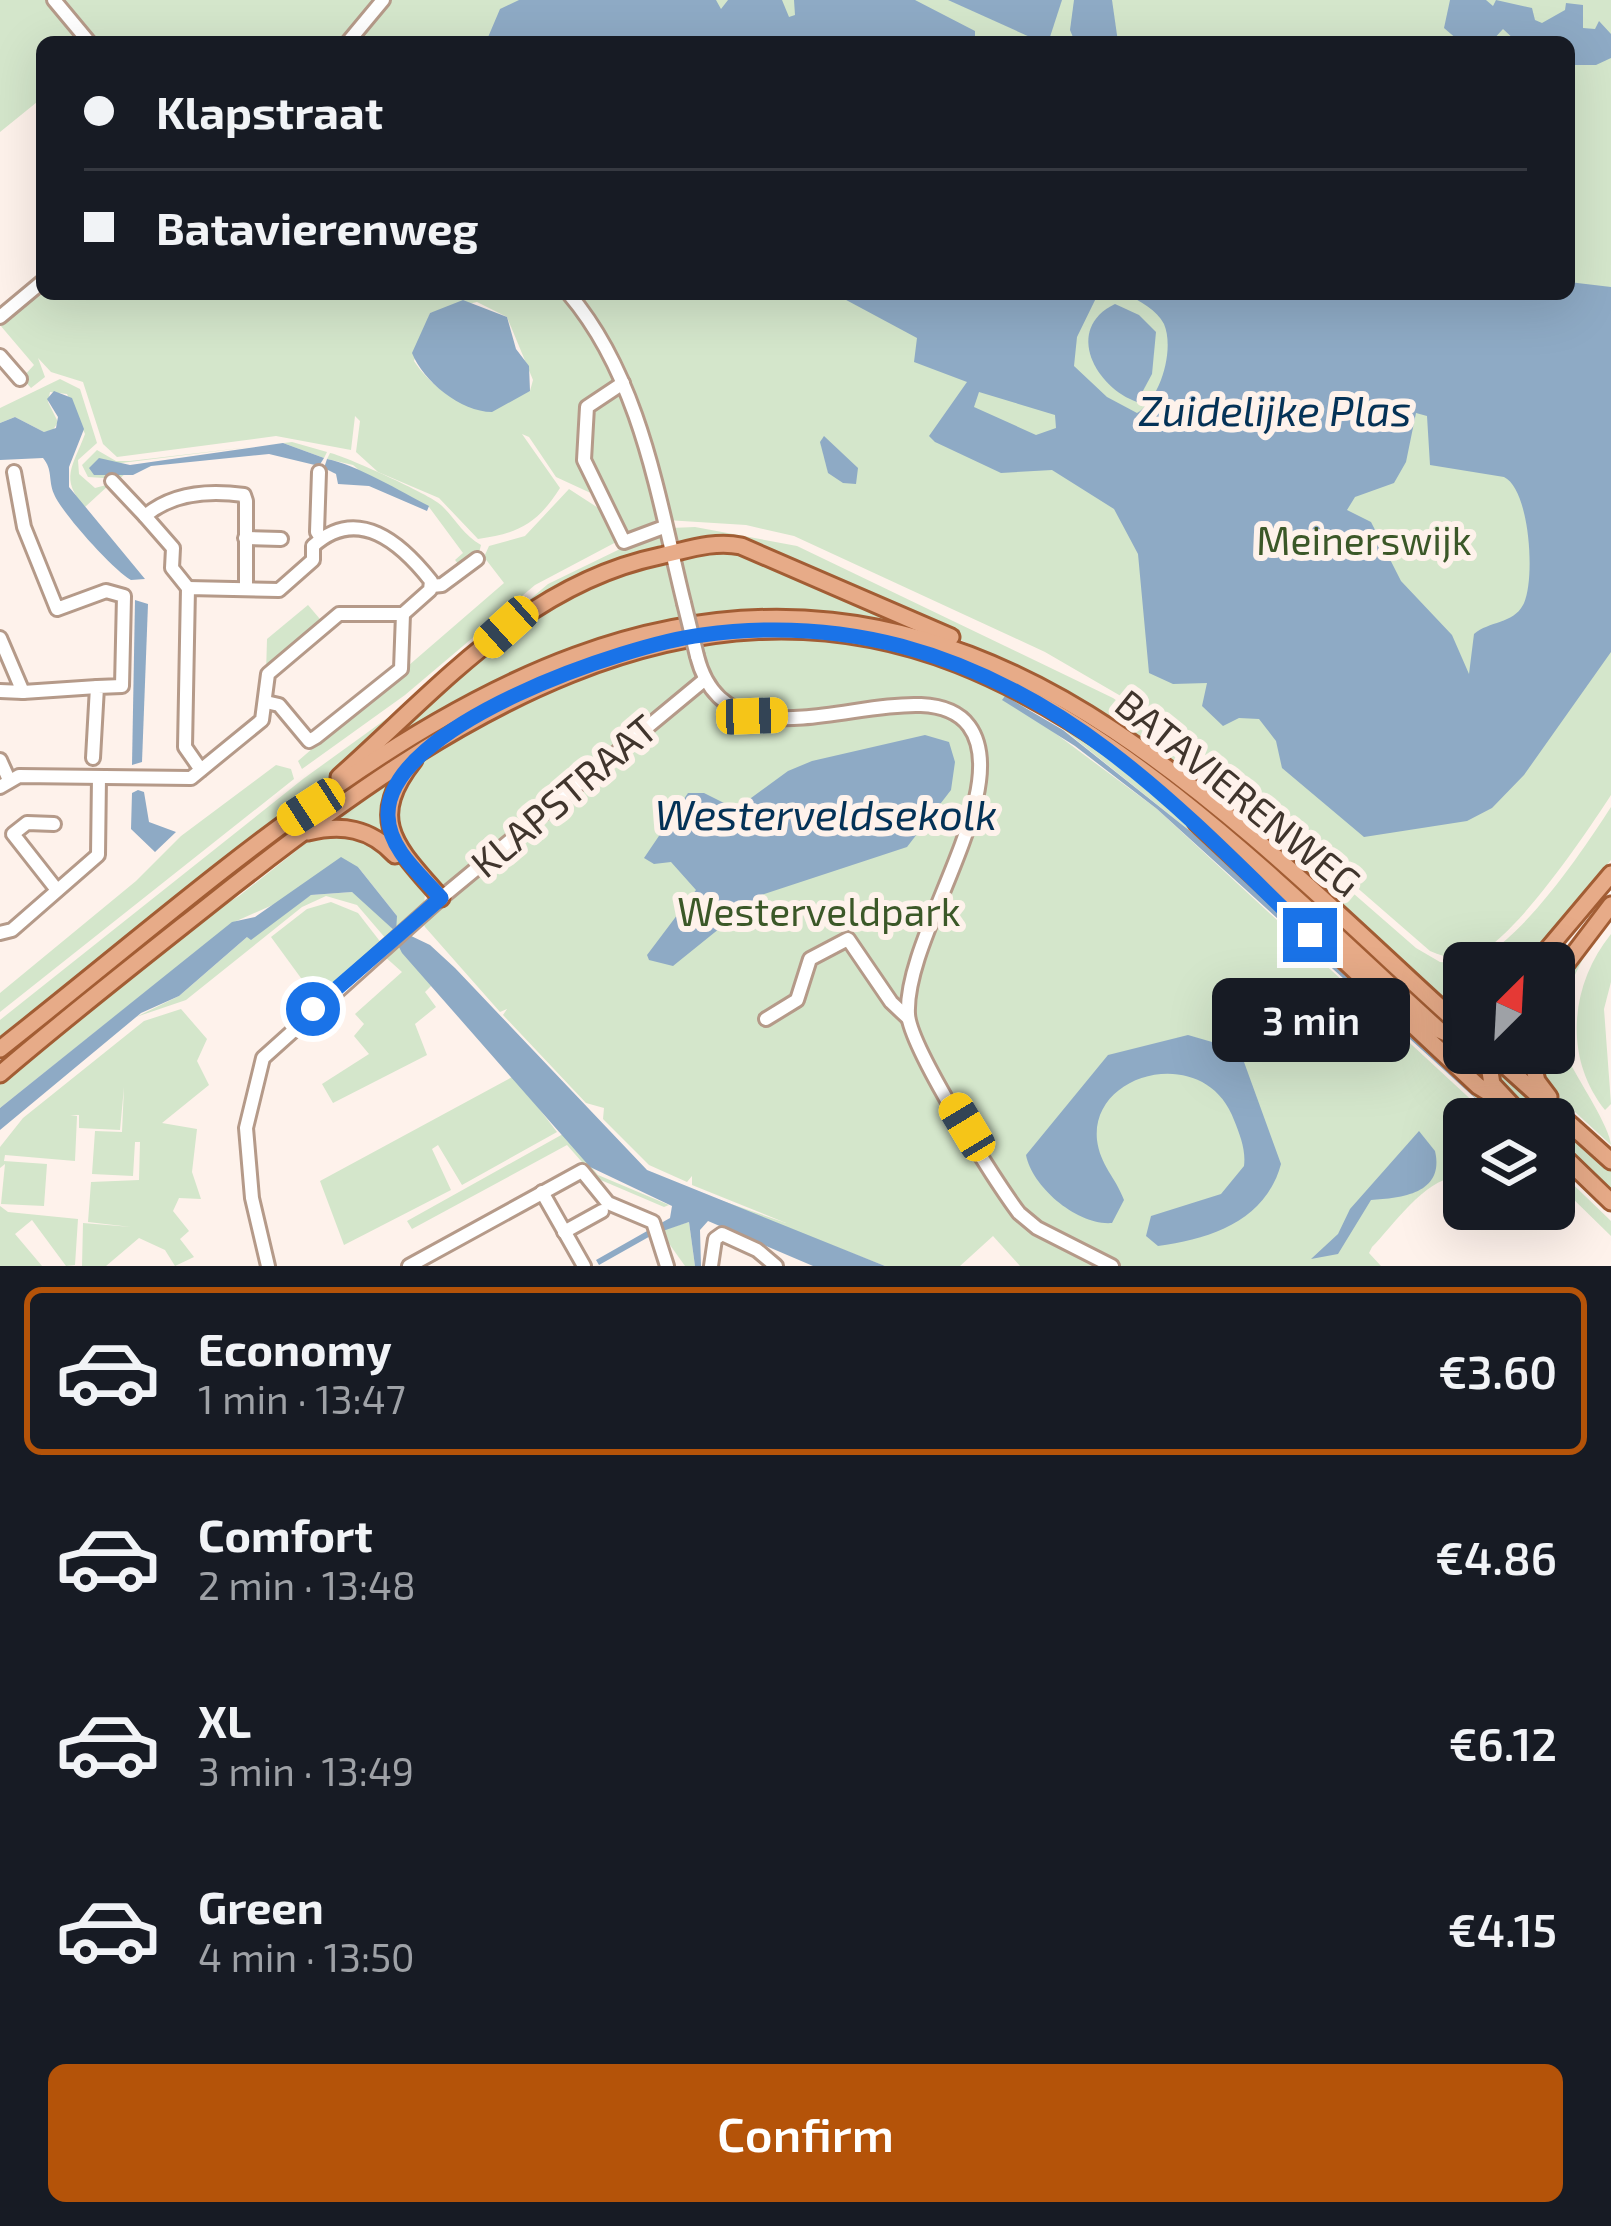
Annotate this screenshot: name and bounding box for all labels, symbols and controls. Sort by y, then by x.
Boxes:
text: Klapstraat [156,84,383,138]
text: Batavierenweg [156,200,478,254]
water label: Zuidelijke Plas [1138,384,1412,435]
park label: Meinerswijk [1256,516,1472,563]
car [467,590,545,664]
street label: BATAVIERENWEG [1107,679,1371,905]
car [715,697,789,735]
street label: KLAPSTRAAT [461,704,665,886]
car [271,772,351,842]
water label: Westerveldsekolk [655,788,997,838]
park label: Westerveldpark [677,887,961,934]
route end [1283,908,1337,962]
north arrow [1443,942,1575,1074]
map controls [1443,942,1575,1230]
callout: 3 min [1211,977,1409,1061]
route start [286,982,340,1036]
text: 3 min [1262,996,1360,1043]
car [933,1087,1001,1167]
button: layers [1443,1098,1575,1230]
icon: car [54,1317,162,1425]
text: Economy [198,1321,392,1375]
text: €3.60 [1438,1344,1557,1398]
text: 1 min · 13:47 [198,1375,406,1422]
icon: car [54,1503,162,1611]
text: Comfort [198,1507,373,1561]
text: €4.86 [1435,1530,1557,1584]
text: 2 min · 13:48 [198,1561,416,1608]
icon: car [54,1689,162,1797]
text: XL [198,1693,251,1747]
text: €6.12 [1449,1716,1557,1770]
text: 3 min · 13:49 [198,1747,414,1794]
icon: car [54,1875,162,1983]
text: Green [198,1879,324,1933]
text: €4.15 [1448,1902,1557,1956]
text: 4 min · 13:50 [198,1933,415,1980]
button: Confirm [48,2064,1563,2202]

